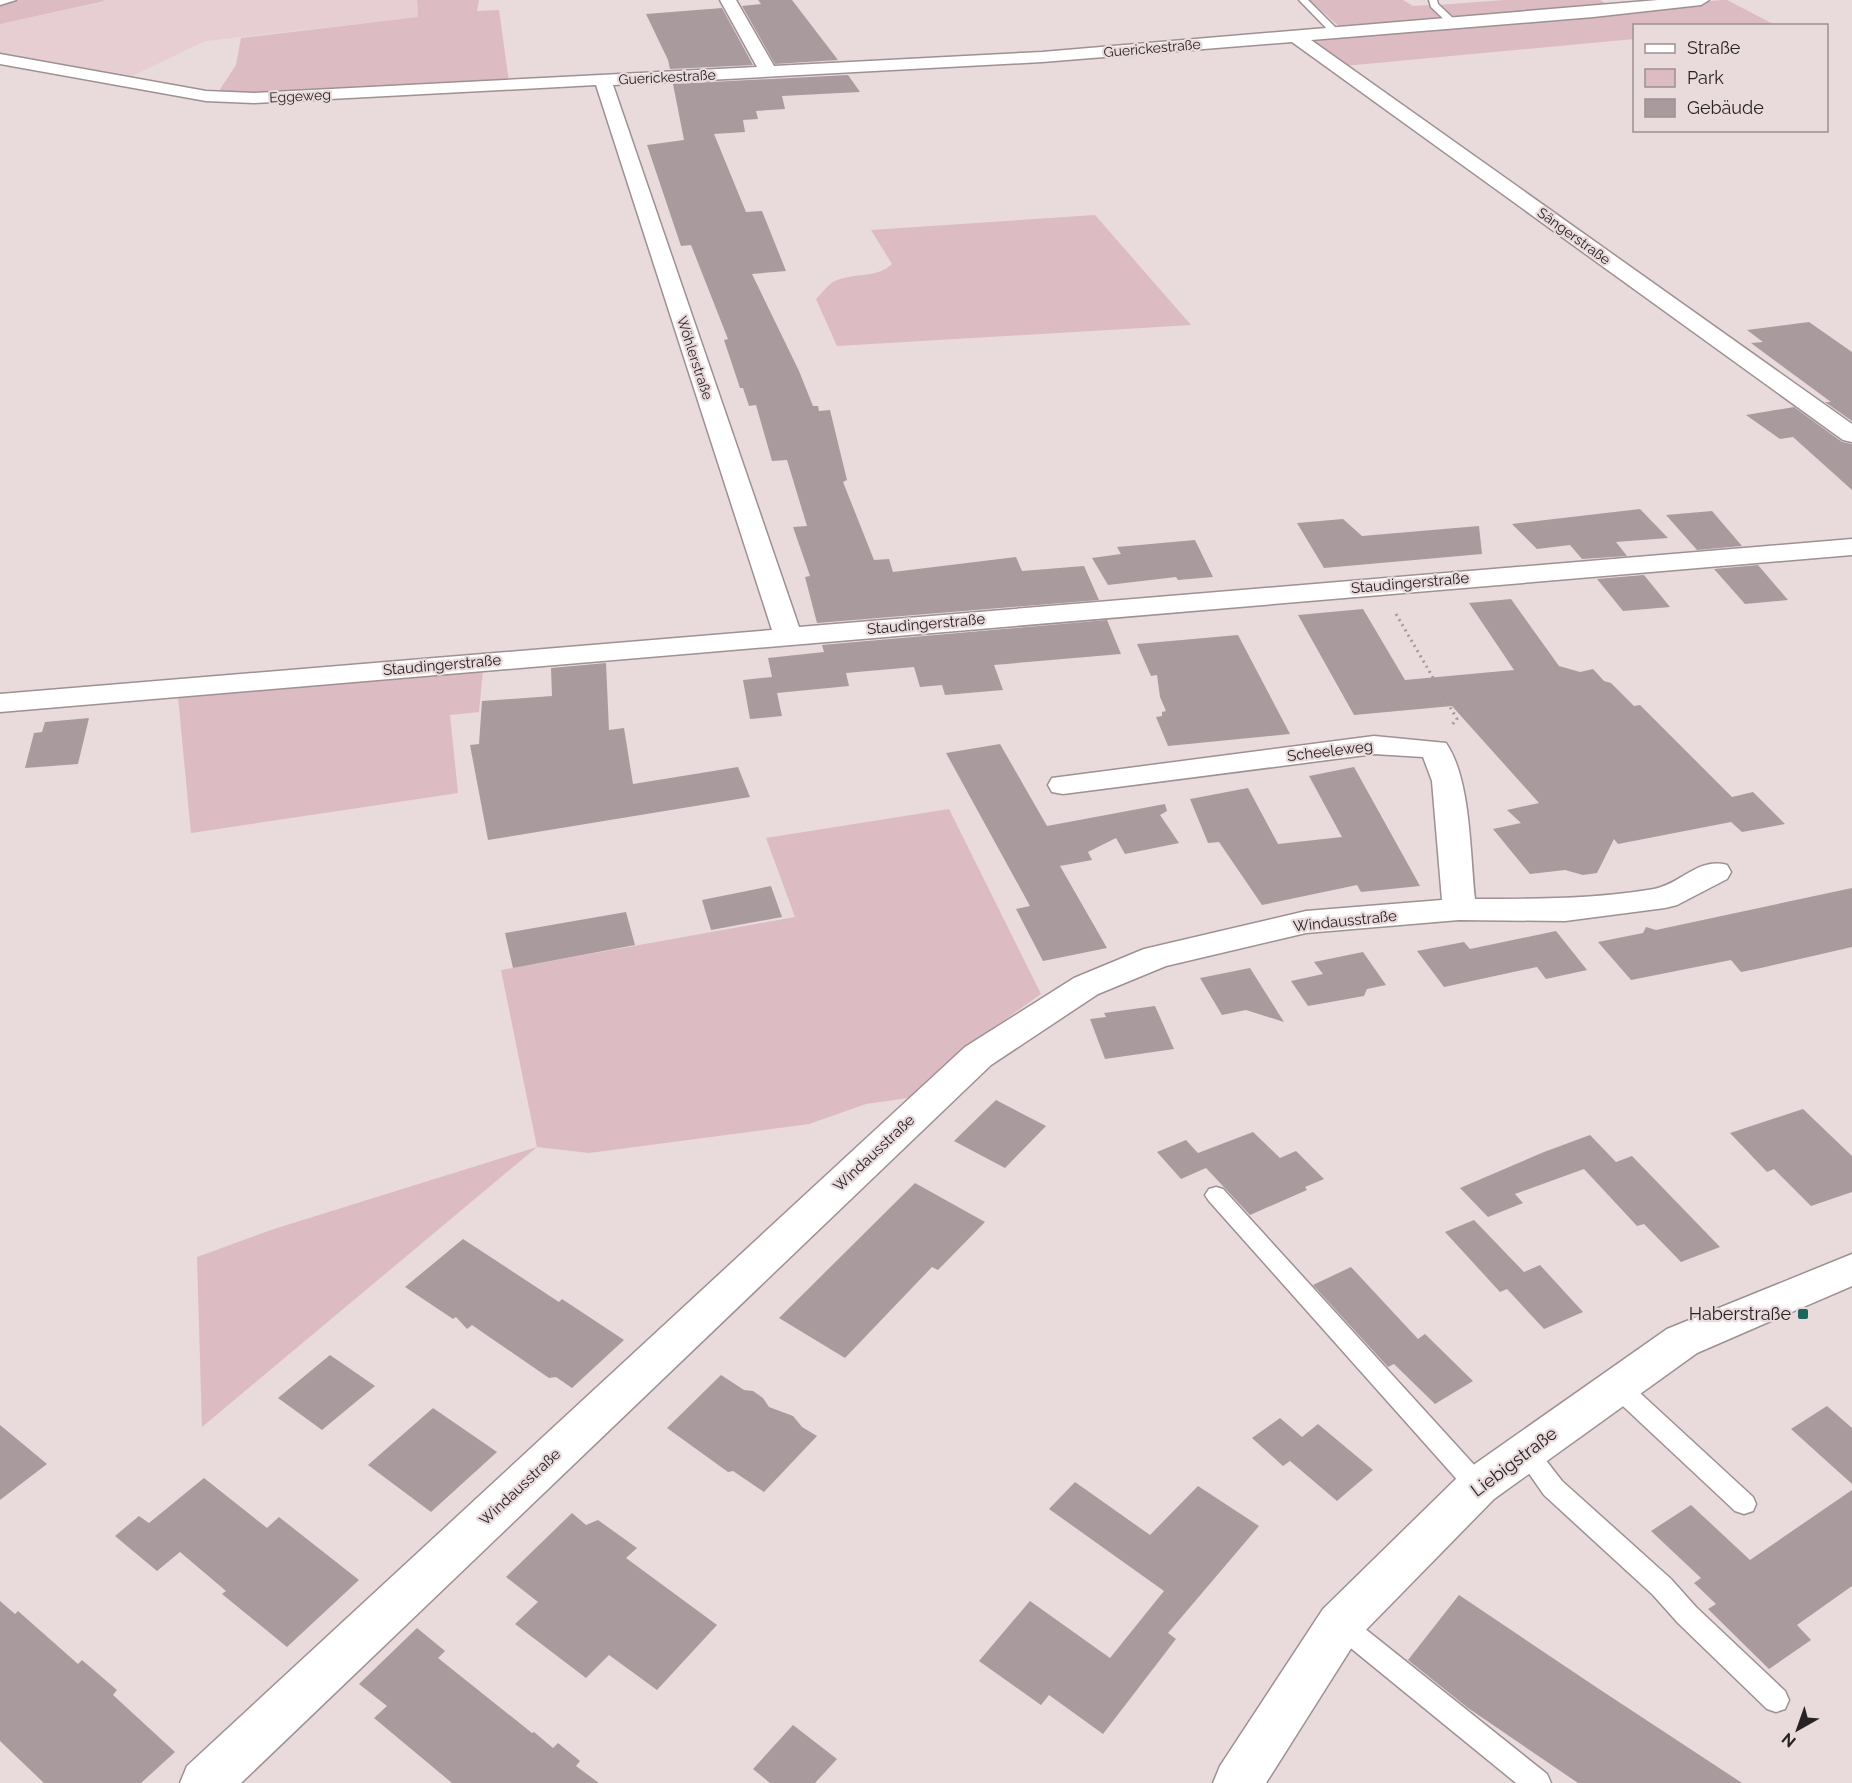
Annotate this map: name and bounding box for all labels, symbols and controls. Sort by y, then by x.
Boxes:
legend [1633,24,1828,132]
street label: Guerickestraße [1103,36,1201,60]
text: Straße [1687,37,1741,58]
street label: Guerickestraße [618,66,716,88]
text: Park [1687,67,1724,88]
street label: Eggeweg [269,86,331,106]
text: Gebäude [1687,97,1764,118]
street label: Sängerstraße [1535,204,1613,268]
street label: Wöhlerstraße [674,314,716,402]
street label: Staudingerstraße [1350,569,1470,597]
street label: Staudingerstraße [866,610,986,638]
street label: Staudingerstraße [382,651,502,679]
street label: Scheeleweg [1286,737,1374,765]
street label: Windausstraße [1292,907,1398,935]
street label: Windausstraße [830,1111,918,1195]
place label: Haberstraße [1689,1303,1791,1324]
marker: Haberstraße [1796,1307,1810,1321]
street label: Liebigstraße [1466,1422,1561,1501]
street label: Windausstraße [476,1445,564,1529]
north arrow [1768,1699,1828,1759]
text: N [1778,1729,1799,1751]

